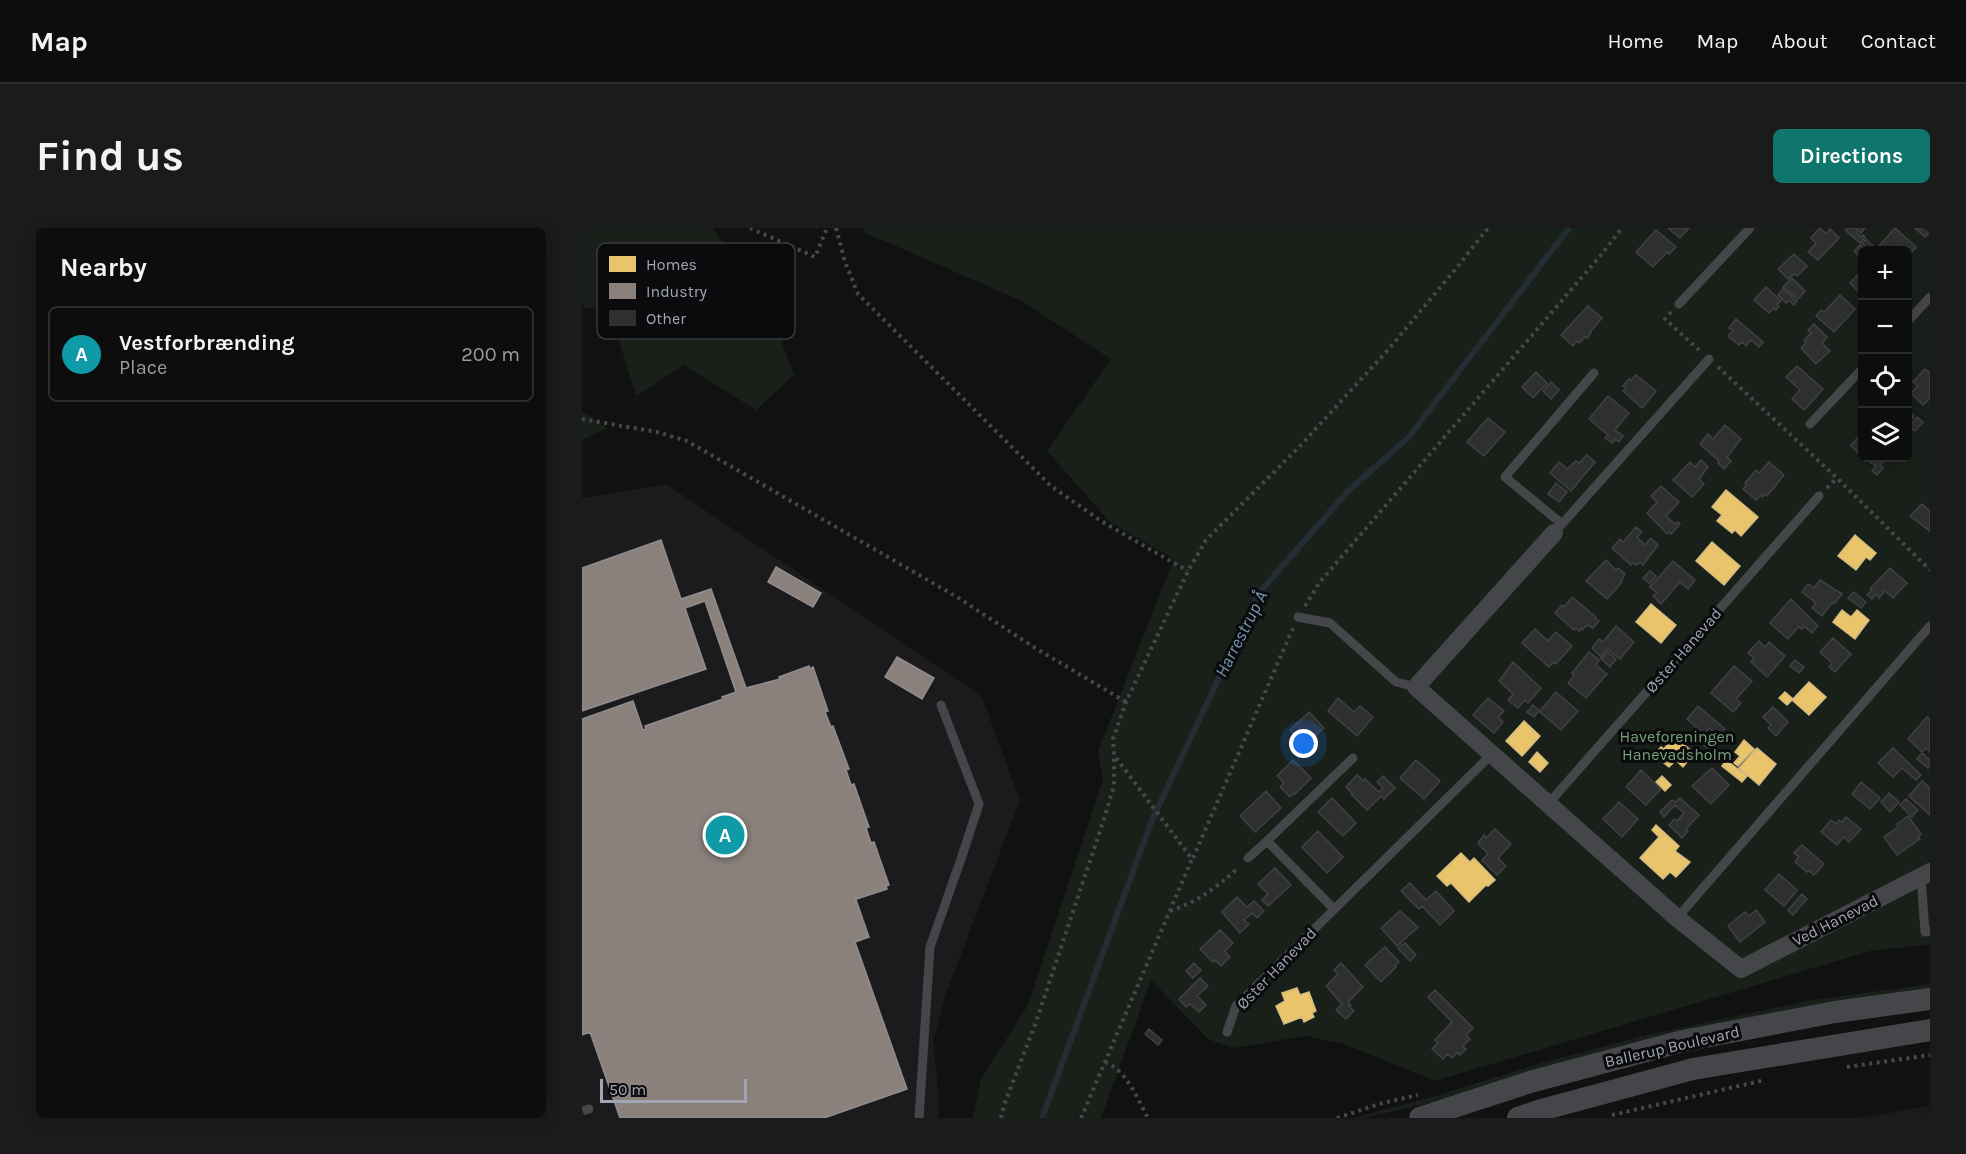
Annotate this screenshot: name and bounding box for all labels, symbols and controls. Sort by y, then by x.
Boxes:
text: Map [30,25,88,58]
text: Home [1608,29,1664,53]
text: Map [1697,29,1738,53]
text: About [1771,29,1828,53]
text: Contact [1861,29,1936,53]
button: Directions [1773,129,1930,183]
text: Find us [36,131,184,181]
legend [597,243,795,339]
map controls [1858,246,1912,462]
button: + [1858,246,1912,300]
text: Nearby [60,252,147,283]
text: Homes [646,255,697,274]
text: Industry [646,282,708,301]
button: − [1858,300,1912,354]
text: Other [646,309,686,328]
text: Vestforbrænding [119,330,295,356]
text: A [75,343,88,366]
text: 200 m [461,343,520,366]
button: locate [1858,354,1912,408]
text: Place [119,356,167,379]
button: layers [1858,408,1912,462]
water label: Harrestrup Å [1210,587,1272,681]
street label: Øster Hanevad [1641,604,1725,697]
park label: Haveforeningen Hanevadsholm [1620,727,1734,764]
your location [1289,729,1318,758]
pin: A [706,812,744,858]
street label: Ved Hanevad [1789,891,1881,950]
street label: Øster Hanevad [1233,924,1320,1013]
street label: Ballerup Boulevard [1603,1022,1741,1071]
scale bar [600,1076,747,1104]
text: 50 m [609,1080,646,1099]

